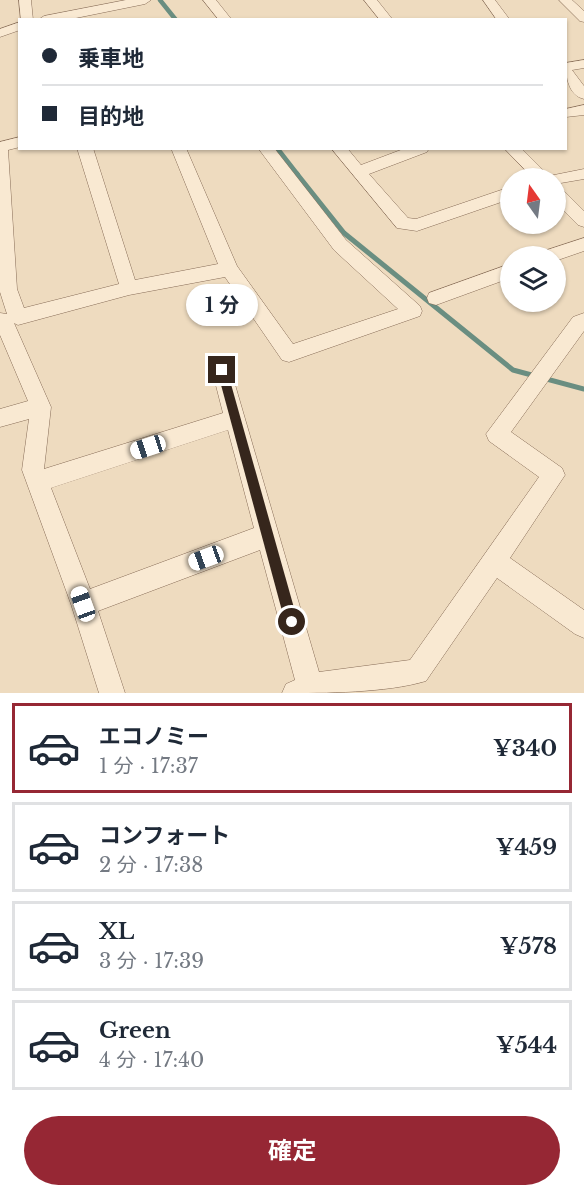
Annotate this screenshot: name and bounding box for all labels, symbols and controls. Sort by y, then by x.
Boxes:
text: 乗車地 [78,45,144,72]
text: 目的地 [78,103,144,130]
north arrow [500,168,566,234]
map controls [500,168,566,312]
button: layers [500,246,566,312]
callout: 1 分 [186,283,258,325]
text: 1 分 [205,293,239,317]
route end [208,356,235,383]
car [128,433,168,461]
car [186,543,226,573]
car [68,584,98,624]
route start [278,608,305,635]
icon: car [27,721,81,775]
text: エコノミー [99,723,209,750]
text: ¥340 [493,735,557,762]
text: 1 分 · 17:37 [99,754,198,778]
icon: car [27,820,81,874]
text: コンフォート [99,822,230,849]
text: ¥459 [496,834,557,861]
text: 2 分 · 17:38 [99,853,203,877]
text: XL [99,918,134,945]
icon: car [27,919,81,973]
text: ¥578 [500,933,557,960]
text: 3 分 · 17:39 [99,949,204,973]
text: Green [99,1017,171,1044]
icon: car [27,1018,81,1072]
text: ¥544 [496,1032,557,1059]
text: 4 分 · 17:40 [99,1048,204,1072]
button: 確定 [24,1116,560,1185]

